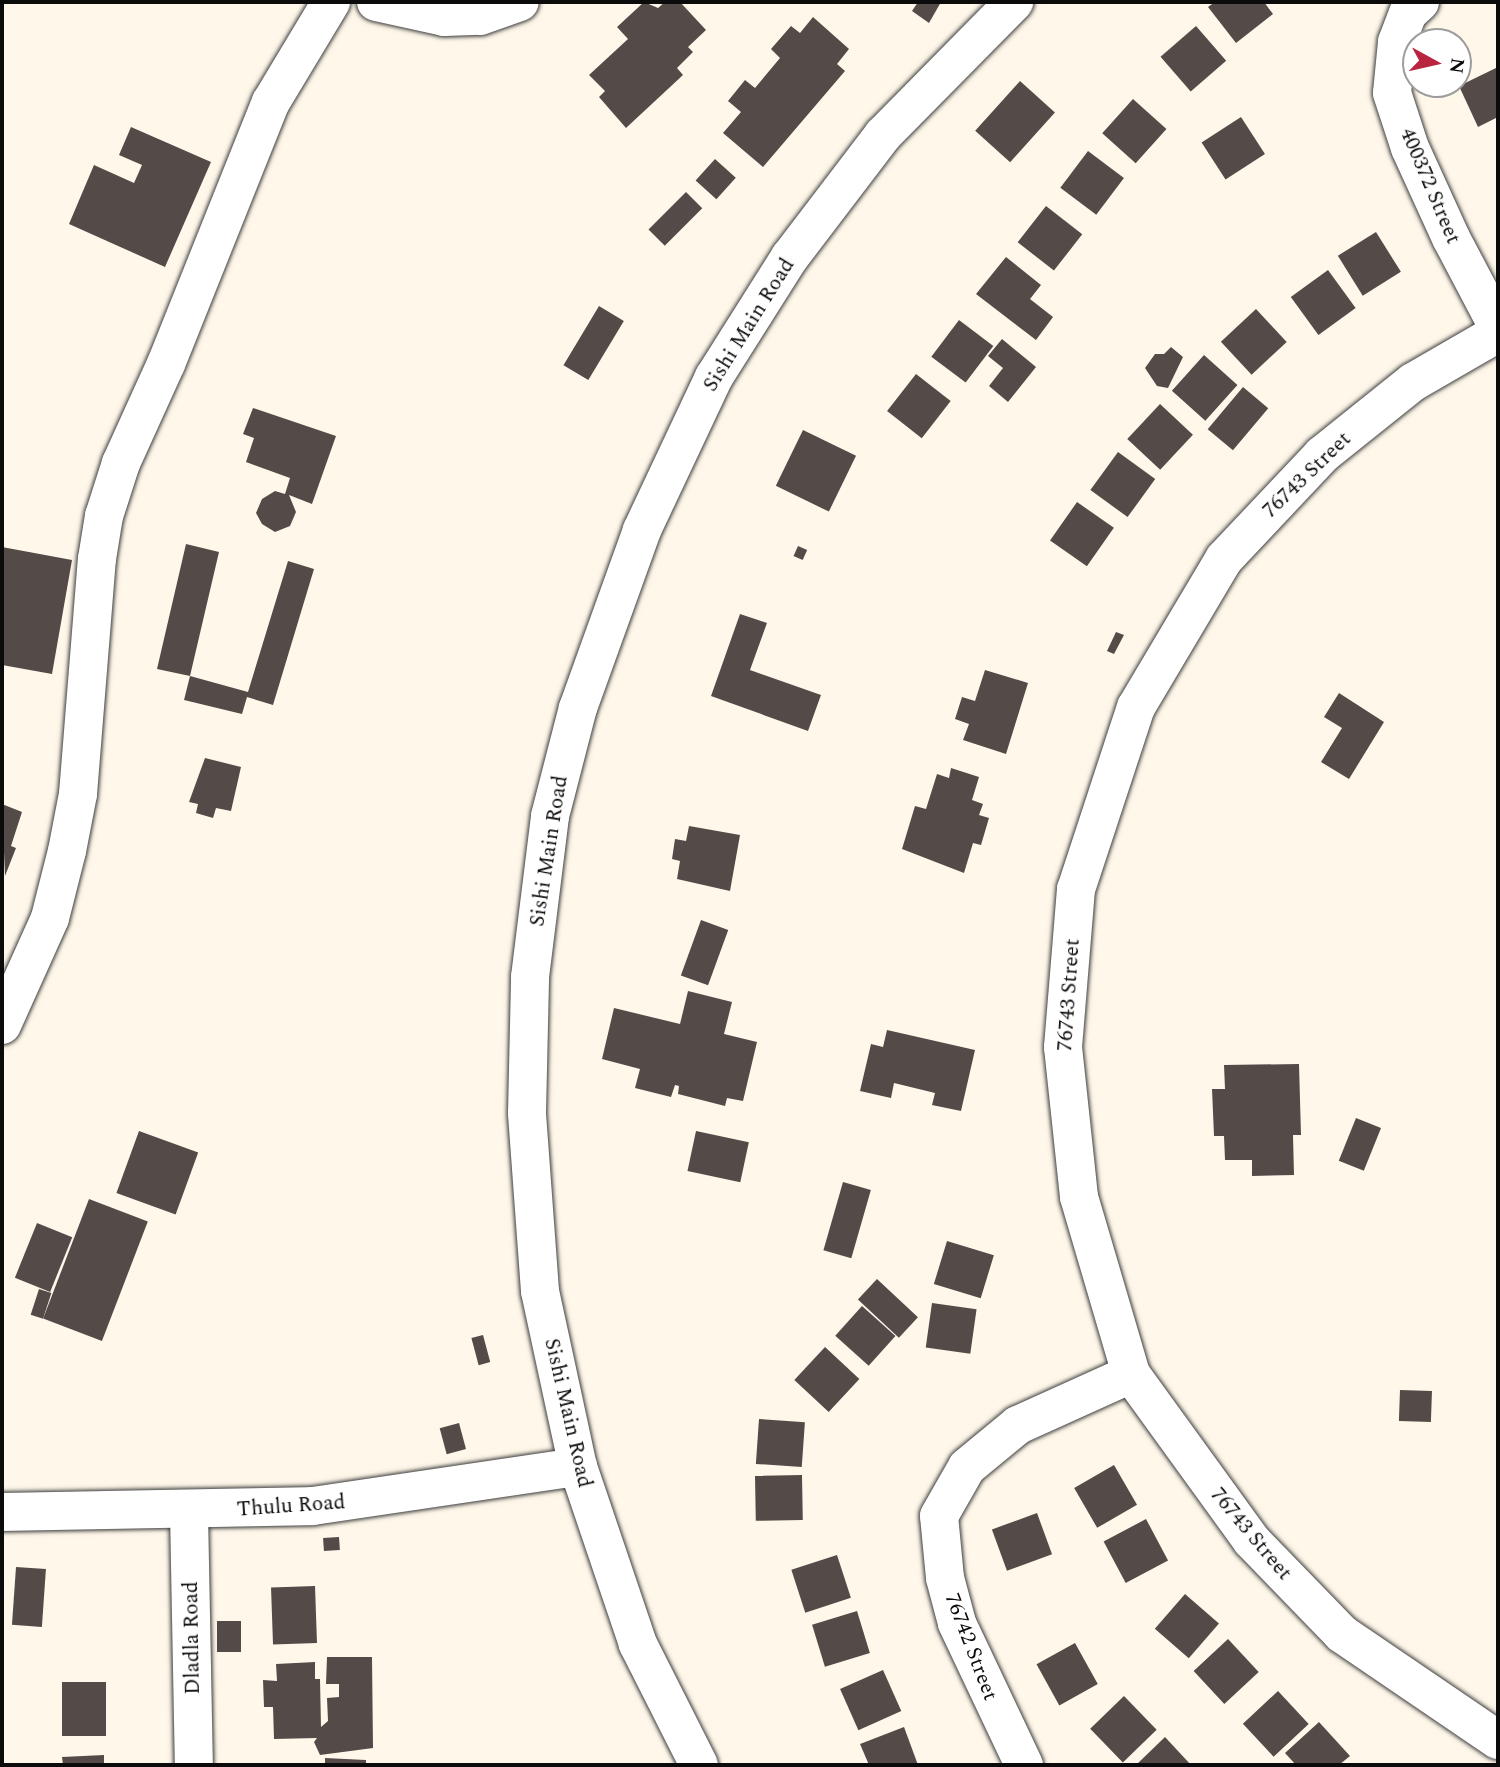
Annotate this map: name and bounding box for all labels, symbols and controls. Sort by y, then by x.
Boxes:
north arrow [1402,28,1472,98]
text: N [1441,56,1472,75]
street label: 400372 Street [1394,124,1466,248]
street label: Sishi Main Road [698,254,800,396]
street label: 76743 Street [1258,427,1356,523]
street label: Sishi Main Road [525,774,573,928]
street label: 76743 Street [1052,938,1086,1052]
street label: Sishi Main Road [539,1336,597,1490]
street label: 76743 Street [1205,1483,1297,1585]
street label: Thulu Road [236,1490,346,1522]
street label: Dladla Road [178,1581,206,1695]
street label: 76742 Street [939,1590,1003,1704]

